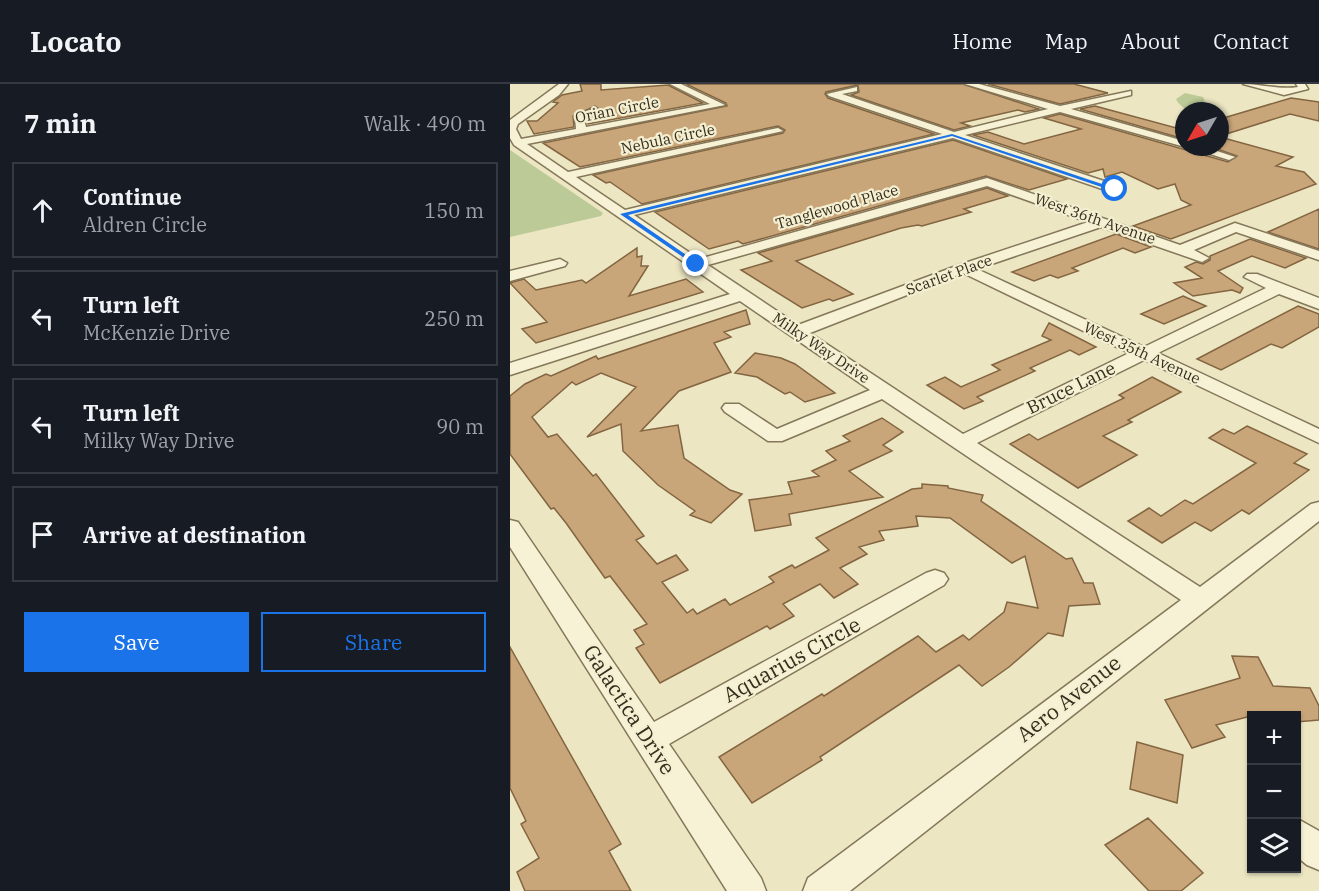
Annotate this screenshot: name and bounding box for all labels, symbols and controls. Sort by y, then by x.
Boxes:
text: Locato [30,23,122,60]
text: Home [952,27,1012,55]
text: Map [1045,27,1088,55]
text: About [1121,27,1180,55]
text: Contact [1213,27,1289,55]
street label: Orian Circle [573,92,660,127]
north arrow [1175,102,1229,156]
text: 7 min [24,106,97,140]
text: Walk · 490 m [364,110,486,137]
street label: Nebula Circle [619,119,717,158]
route start [1101,175,1127,201]
street label: Tanglewood Place [773,180,900,233]
text: Continue [83,182,182,211]
street label: West 36th Avenue [1032,189,1158,248]
icon: ahead [26,194,59,227]
text: 150 m [424,197,484,224]
text: Aldren Circle [83,211,207,238]
route end [682,250,708,276]
street label: Scarlet Place [903,250,995,299]
text: Turn left [83,290,179,319]
icon: left [26,302,59,335]
text: 250 m [424,305,484,332]
street label: Milky Way Drive [769,308,874,387]
street label: West 35th Avenue [1081,317,1204,388]
text: McKenzie Drive [83,319,230,346]
street label: Bruce Lane [1023,356,1119,419]
text: Turn left [83,398,179,427]
icon: left [26,410,59,443]
text: 90 m [436,413,484,440]
text: Milky Way Drive [83,427,234,454]
icon: arrive [26,518,59,551]
text: Arrive at destination [83,520,306,549]
street label: Aquarius Circle [718,610,865,709]
button: Save [24,612,249,672]
button: Share [261,612,486,672]
street label: Galactica Drive [577,639,682,780]
street label: Aero Avenue [1010,649,1126,748]
map controls [1247,711,1301,873]
button: + [1247,711,1301,765]
button: − [1247,765,1301,819]
button: layers [1247,819,1301,873]

